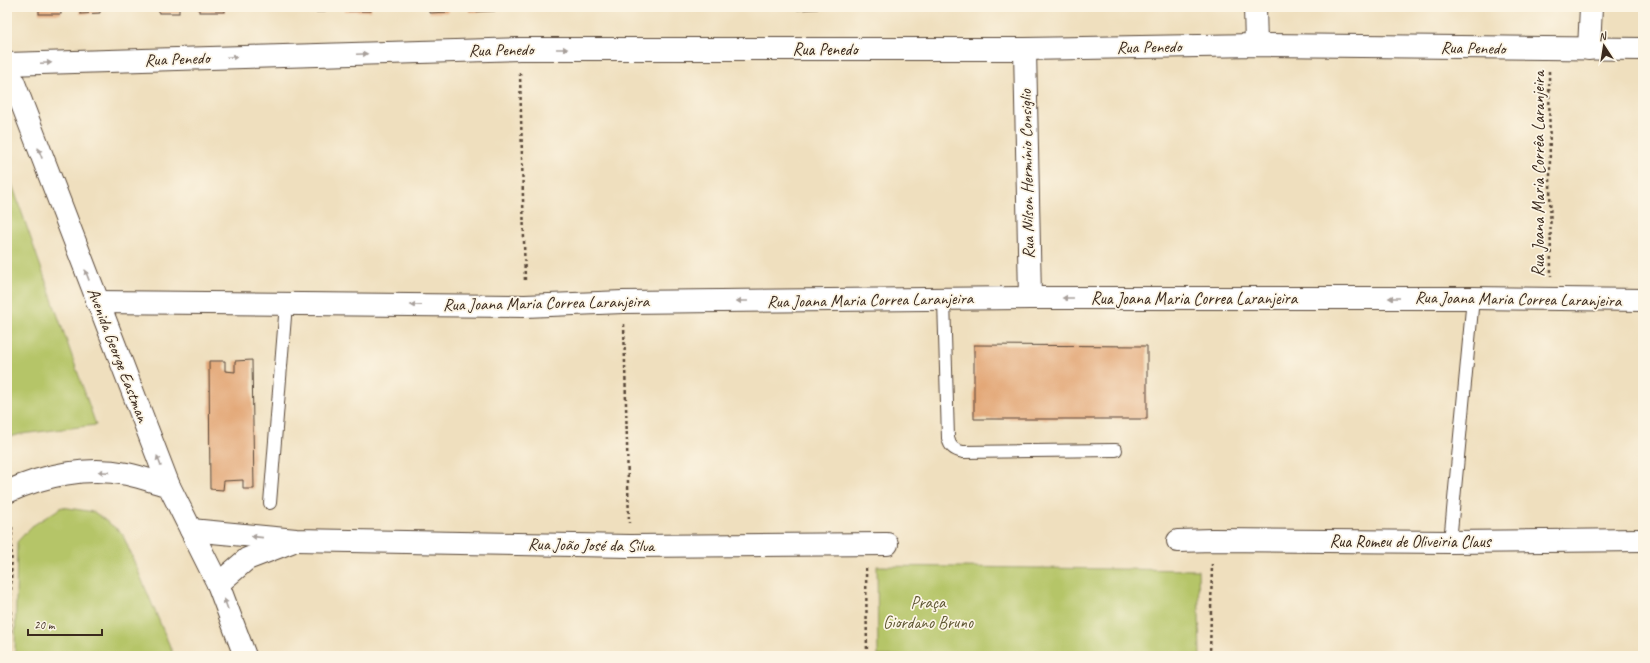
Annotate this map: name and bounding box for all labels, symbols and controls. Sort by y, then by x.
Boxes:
north arrow [1584,26,1624,66]
text: N [1597,28,1609,44]
street label: Rua Penedo [1116,36,1184,58]
street label: Rua Penedo [1440,37,1508,59]
street label: Rua Penedo [468,39,536,61]
street label: Rua Penedo [793,39,859,60]
one-way arrow [556,46,569,52]
street label: Rua Penedo [144,47,212,71]
one-way arrow [356,50,368,57]
one-way arrow [226,54,238,61]
one-way arrow [40,60,53,66]
street label: Rua Joana Maria Corrêa Laranjeira [1528,69,1549,277]
street label: Rua Nilson Hermínio Consiglio [1015,88,1039,259]
one-way arrow [37,147,43,159]
one-way arrow [83,268,89,280]
street label: Avenida George Eastman [83,285,154,427]
street label: Rua Joana Maria Correa Laranjeira [1415,287,1623,311]
street label: Rua Joana Maria Correa Laranjeira [767,288,975,312]
street label: Rua Joana Maria Correa Laranjeira [1091,288,1299,309]
street label: Rua Joana Maria Correa Laranjeira [443,291,651,315]
one-way arrow [1061,295,1074,301]
one-way arrow [1387,295,1400,301]
one-way arrow [735,298,748,304]
one-way arrow [409,302,422,308]
one-way arrow [156,455,162,467]
one-way arrow [98,468,110,475]
street label: Rua Romeu de Oliveiria Claus [1329,531,1493,552]
one-way arrow [251,533,263,540]
street label: Rua João José da Silva [528,533,656,557]
park label: Praça Giordano Bruno [883,592,974,633]
one-way arrow [222,598,228,610]
scale bar [28,611,102,637]
text: 20 m [34,617,56,633]

